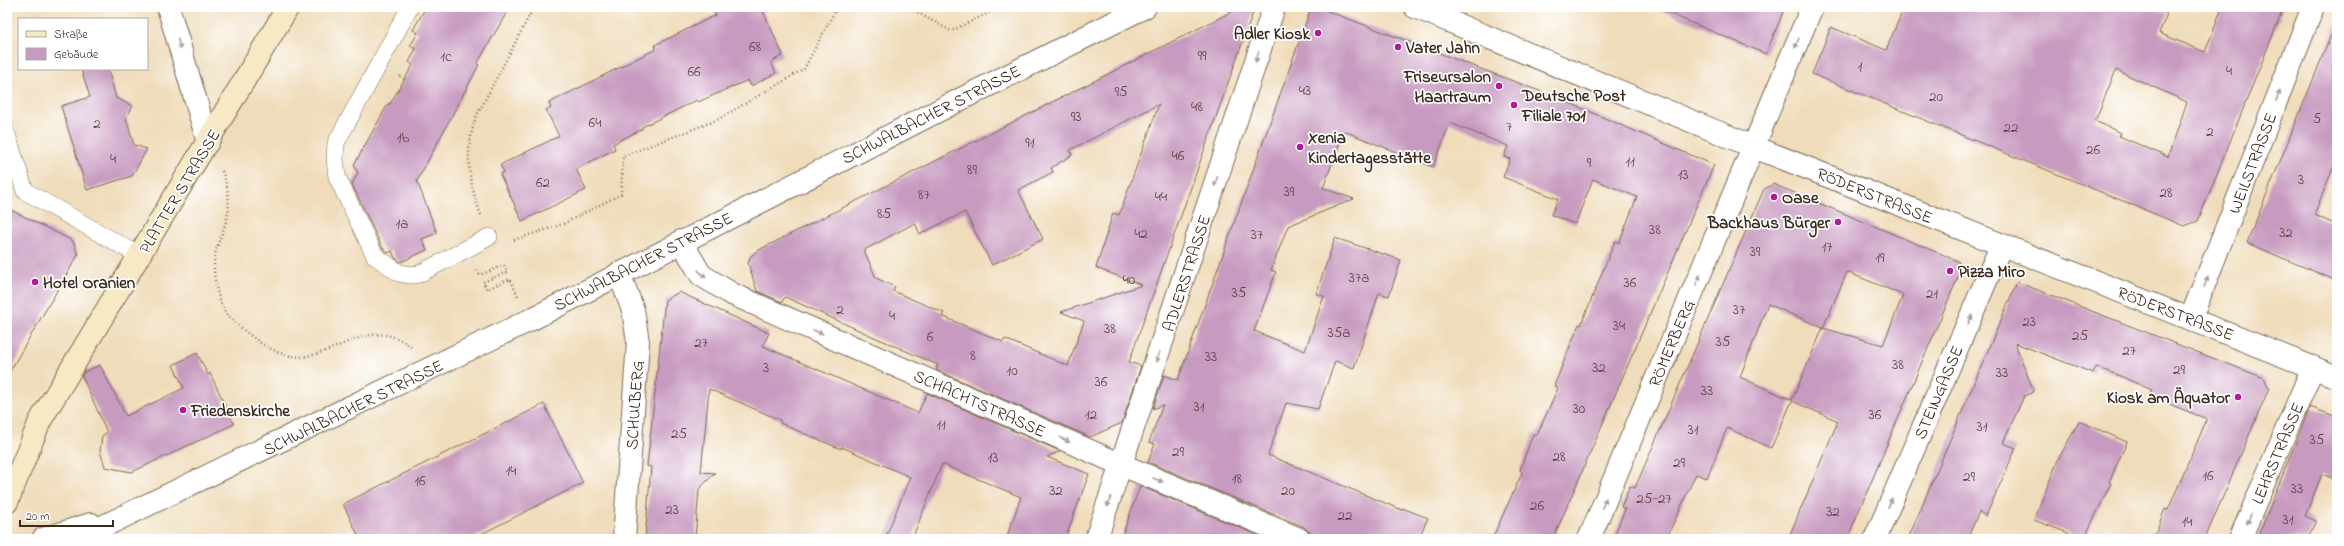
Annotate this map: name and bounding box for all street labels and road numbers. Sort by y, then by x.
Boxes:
street label: SCHWALBACHER STRASSE [838,59,1025,171]
street label: WEILSTRASSE [2223,109,2284,218]
street label: PLATTER STRASSE [133,125,227,259]
street label: RÖDERSTRASSE [1813,162,1936,231]
street label: SCHWALBACHER STRASSE [550,206,737,318]
street label: ADLERSTRASSE [1157,212,1218,335]
street label: RÖDERSTRASSE [2113,281,2237,348]
street label: RÖMERBERG [1643,296,1702,391]
street label: STEINGASSE [1908,342,1970,443]
street label: SCHWALBACHER STRASSE [259,354,448,463]
street label: SCHULBERG [620,360,651,450]
street label: SCHACHTSTRASSE [909,364,1049,445]
street label: LEHRSTRASSE [2246,399,2311,508]

